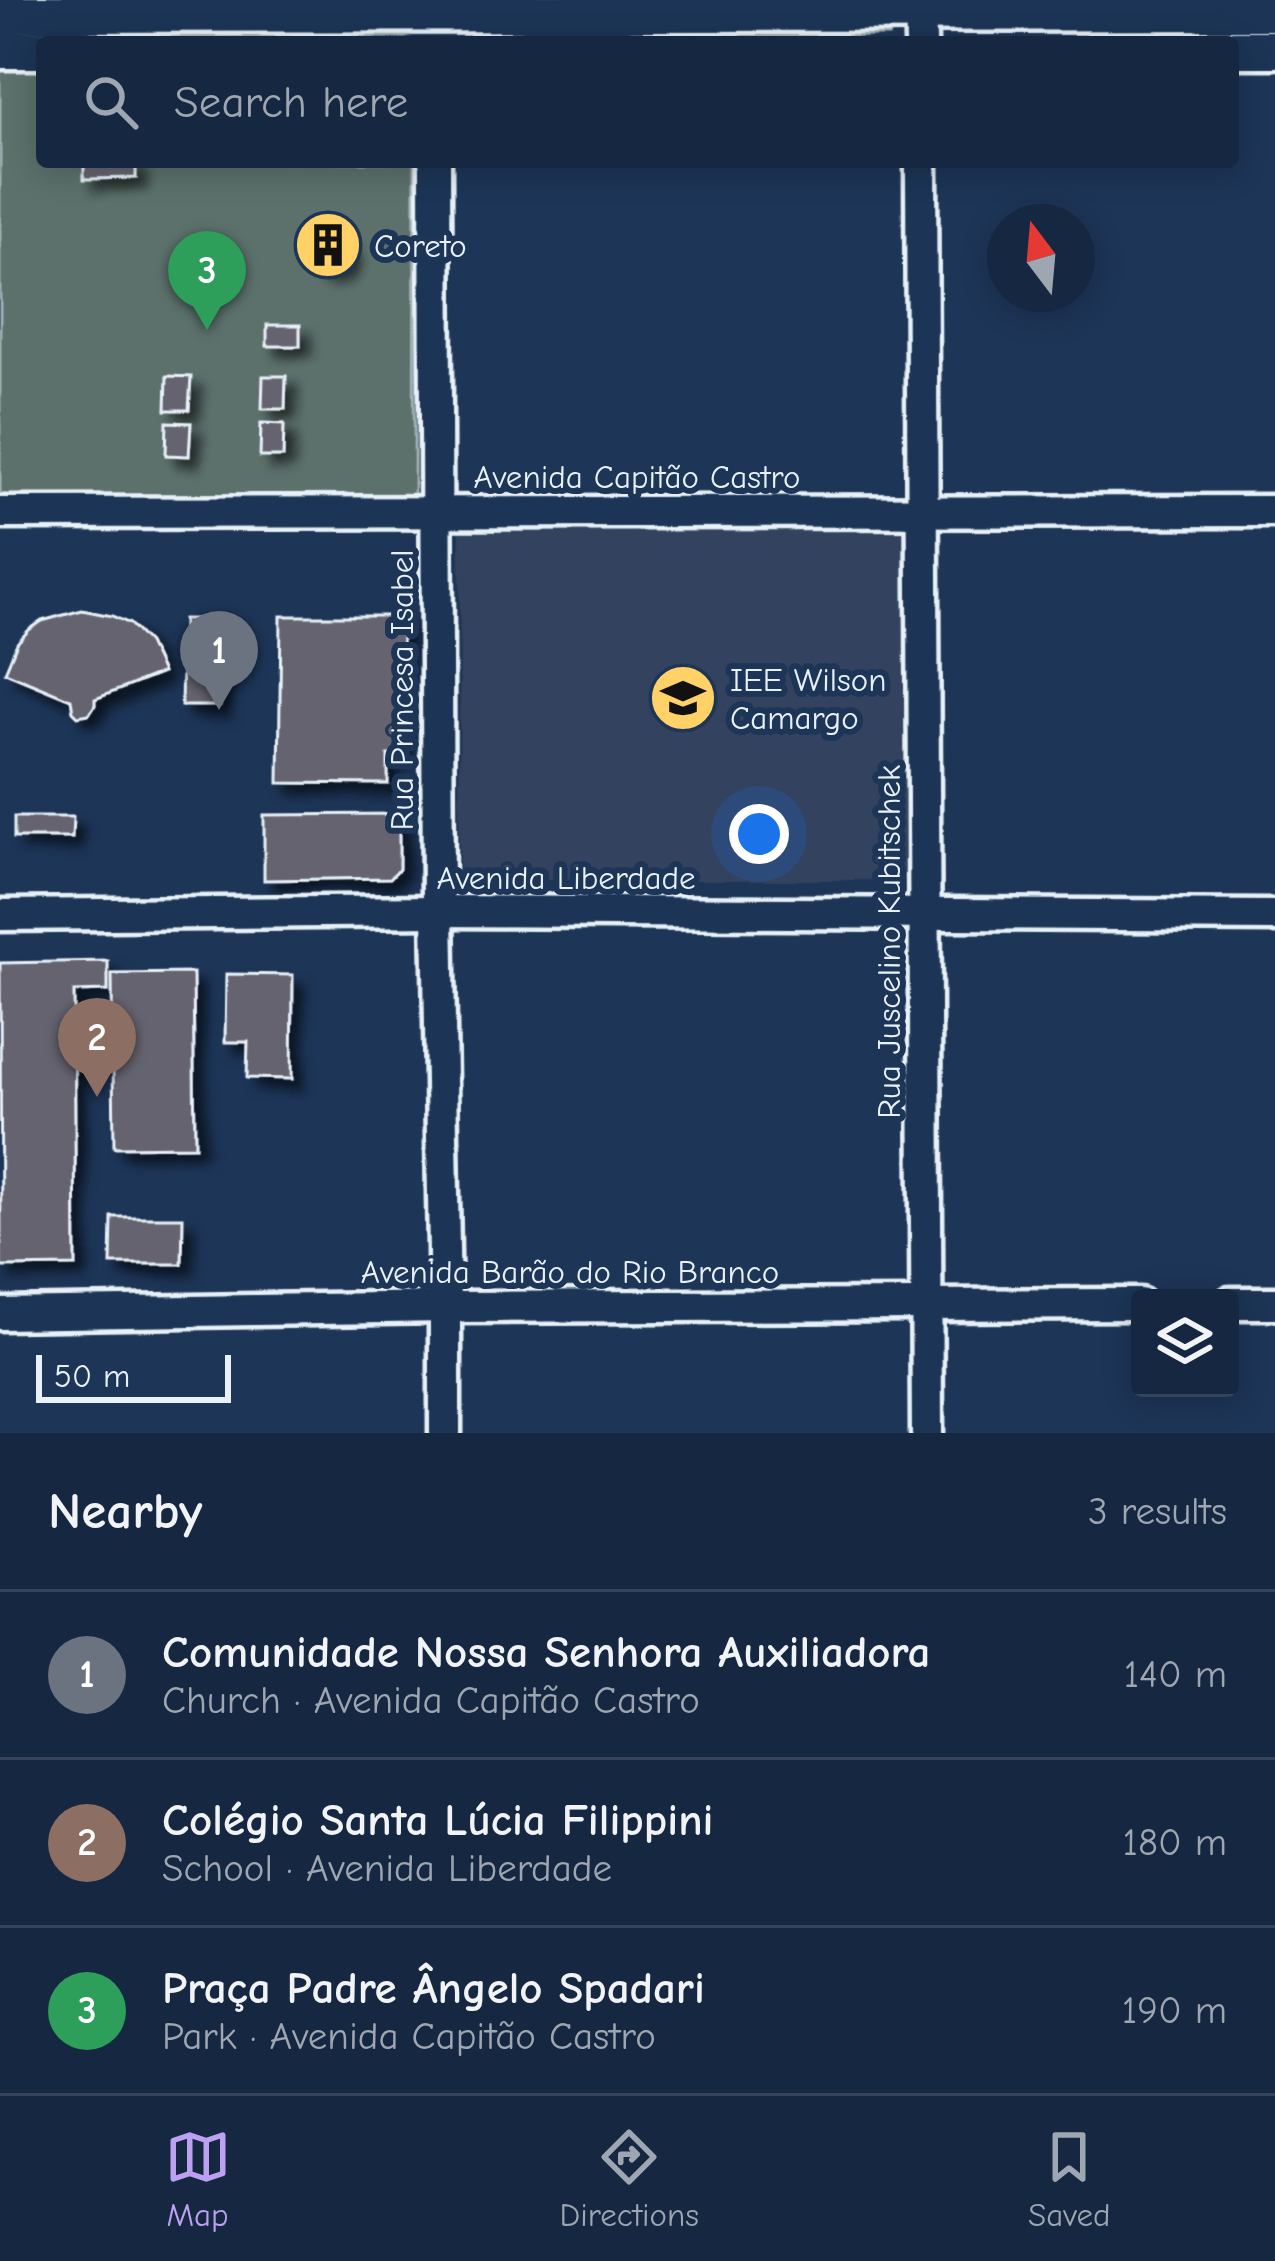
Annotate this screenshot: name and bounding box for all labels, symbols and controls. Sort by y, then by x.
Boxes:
search box [36,36,1239,168]
icon: search [78,69,144,135]
text: Search here [174,76,408,128]
north arrow [987,204,1095,312]
building icon: Coreto [293,210,363,280]
place label: Coreto [374,227,467,265]
pin: 3 [168,231,246,330]
street label: Avenida Capitão Castro [474,458,800,496]
street label: Rua Princesa Isabel [383,549,421,831]
pin: 1 [180,611,258,710]
place label: IEE Wilson Camargo [730,661,886,737]
school or university icon: IEE Wilson Camargo [648,663,718,733]
street label: Rua Juscelino Kubitschek [870,765,908,1119]
your location [729,804,789,864]
street label: Avenida Liberdade [437,859,695,897]
pin: 2 [58,998,136,1097]
street label: Avenida Barão do Rio Branco [361,1253,779,1291]
map controls [1131,1289,1239,1397]
button: layers [1131,1289,1239,1397]
scale bar [36,1349,231,1402]
text: 50 m [54,1357,130,1395]
text: Nearby [48,1482,202,1541]
text: 3 results [1088,1489,1227,1534]
text: Comunidade Nossa Senhora Auxiliadora [162,1626,930,1678]
text: 1 [79,1652,95,1697]
text: 140 m [1124,1652,1227,1697]
text: Church · Avenida Capitão Castro [162,1678,700,1723]
text: Colégio Santa Lúcia Filippini [162,1794,714,1846]
text: 2 [77,1820,97,1865]
text: 180 m [1122,1820,1227,1865]
text: School · Avenida Liberdade [162,1846,612,1891]
text: Praça Padre Ângelo Spadari [162,1962,705,2014]
text: 3 [77,1988,97,2033]
text: 190 m [1122,1988,1227,2033]
text: Park · Avenida Capitão Castro [162,2014,656,2059]
tab: Map [165,2124,231,2234]
tab: Directions [560,2124,699,2234]
tab: Saved [1028,2124,1110,2234]

